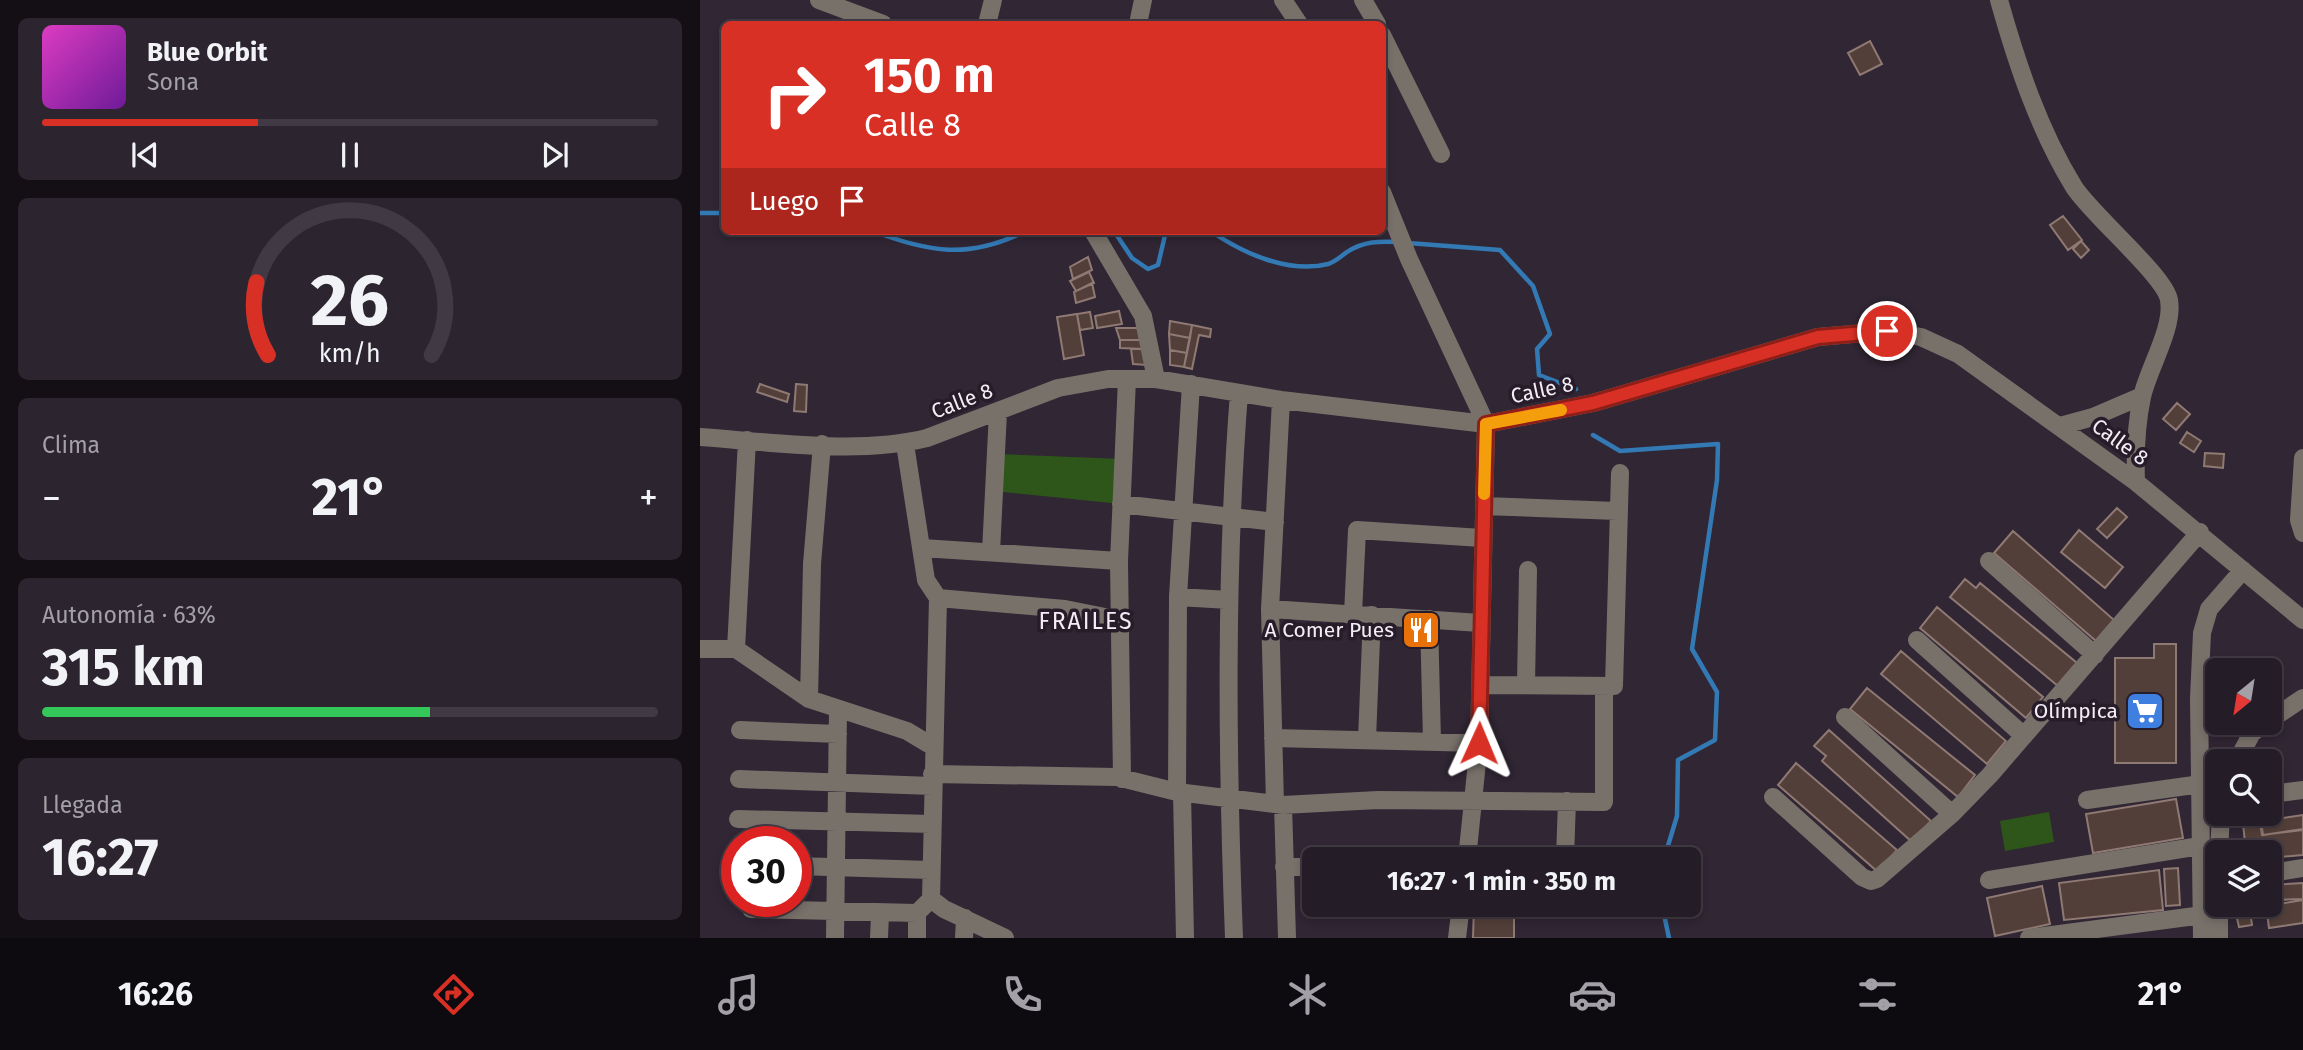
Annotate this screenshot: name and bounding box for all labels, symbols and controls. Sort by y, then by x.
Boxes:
text: Blue Orbit [147,37,267,68]
text: 150 m [864,46,995,105]
icon: right [749,49,840,140]
text: Sona [147,68,199,96]
text: Calle 8 [864,106,961,144]
icon: previous [126,136,164,174]
icon: pause [331,136,369,174]
icon: next [536,136,574,174]
icon: arrive [833,182,871,220]
text: Luego [749,186,819,217]
text: 26 [311,257,389,344]
pin [1857,301,1917,361]
icon: arrive [1868,312,1906,350]
text: km/h [319,339,381,369]
street label: Calle 8 [1508,371,1576,409]
street label: Calle 8 [928,377,996,425]
street label: Calle 8 [2087,413,2153,471]
text: Clima [42,431,100,459]
text: 21° [312,466,389,529]
text: − [42,475,61,521]
text: + [639,475,658,521]
text: Autonomía · 63% [42,601,216,629]
district label: FRAILES [1038,607,1134,635]
restaurant icon: A Comer Pues [1400,609,1442,651]
place label: A Comer Pues [1265,617,1394,643]
text: 315 km [42,636,205,699]
north arrow [2205,658,2282,735]
map controls [2205,658,2282,917]
supermarket icon: Olímpica [2124,690,2166,732]
place label: Olímpica [2034,698,2118,724]
position arrow [1442,706,1516,780]
button: search [2205,749,2282,826]
text: Llegada [42,791,123,819]
text: 16:27 [42,826,159,889]
speed limit sign: 30 [721,826,812,917]
button: layers [2205,840,2282,917]
text: 16:27 · 1 min · 350 m [1387,866,1616,897]
icon: directions [429,970,478,1019]
icon: music [714,970,763,1019]
icon: phone [998,970,1047,1019]
icon: climate [1283,970,1332,1019]
icon: car [1568,970,1617,1019]
icon: filters [1853,970,1902,1019]
text: 16:26 [118,975,193,1013]
text: 21° [2138,975,2185,1013]

